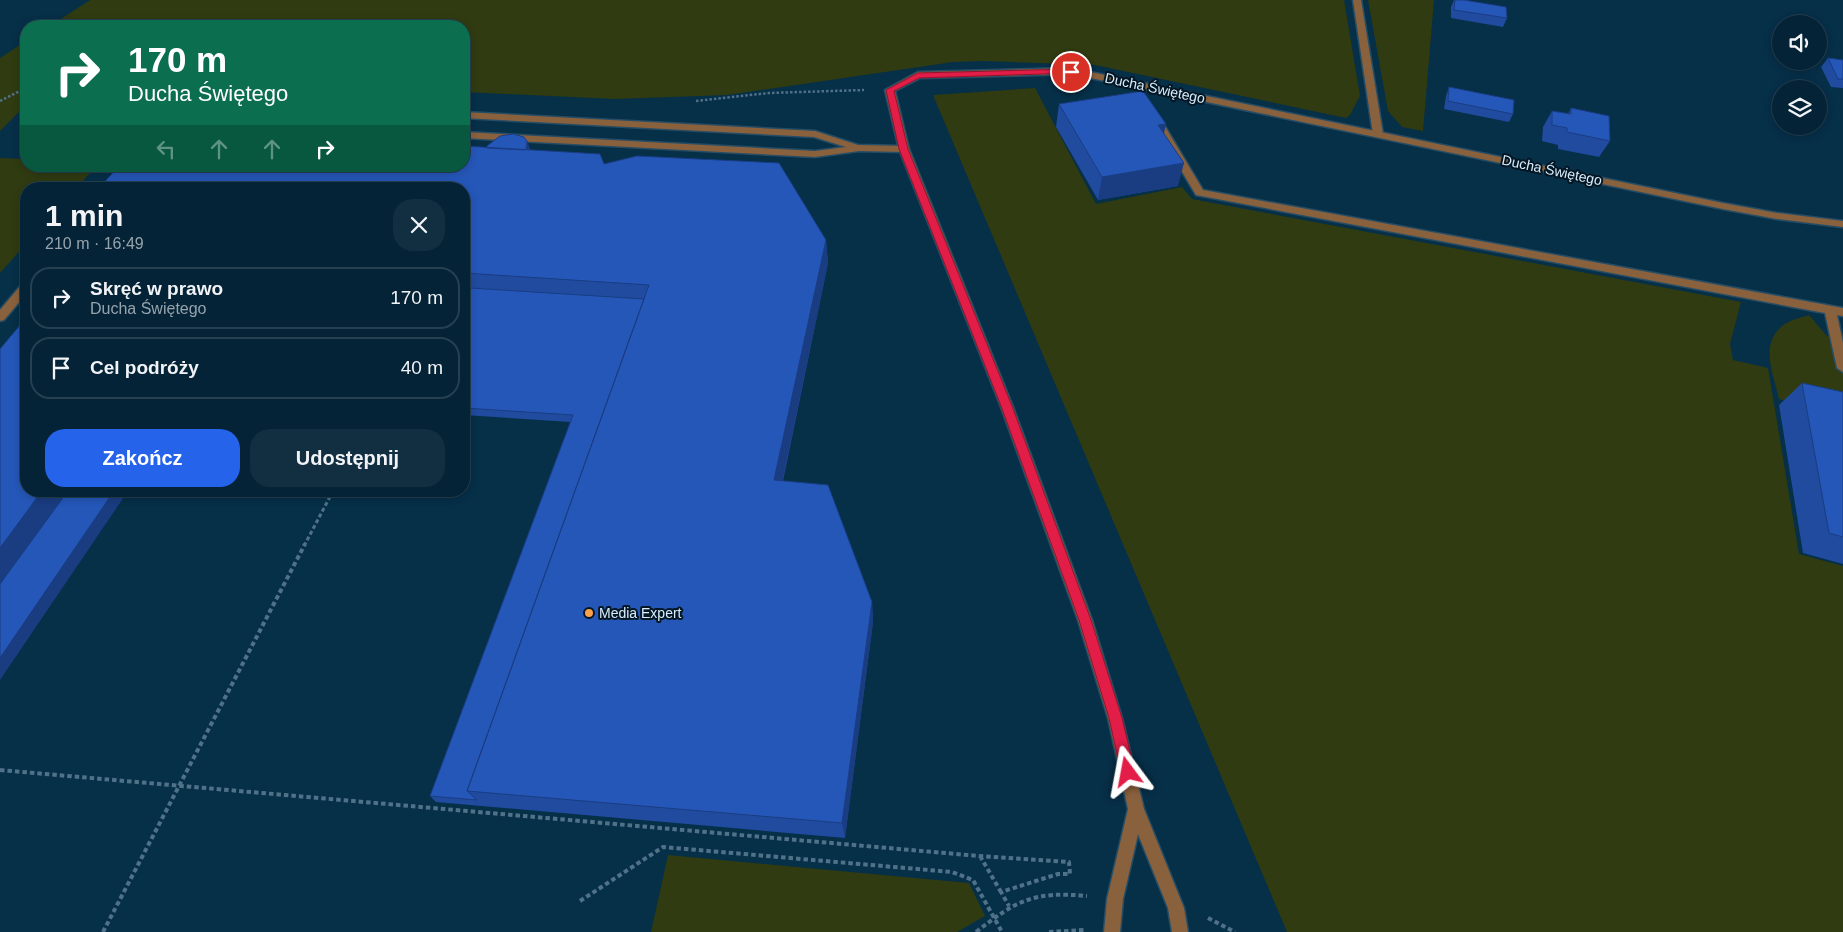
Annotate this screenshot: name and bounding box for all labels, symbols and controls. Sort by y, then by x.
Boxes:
map controls [1772,15,1827,135]
button: sound [1772,15,1827,70]
icon: right [45,40,110,105]
text: 170 m [128,40,227,79]
pin [1050,51,1092,93]
icon: arrive [1057,58,1085,86]
street label: Ducha Świętego [1103,69,1207,106]
button: layers [1772,80,1827,135]
text: Ducha Świętego [128,81,288,106]
icon: left [152,135,180,163]
icon: ahead [205,135,233,163]
icon: ahead [258,135,286,163]
icon: right [311,135,339,163]
street label: Ducha Świętego [1500,151,1604,188]
text: 1 min [45,199,123,232]
button: close [393,199,445,251]
text: 210 m · 16:49 [45,235,144,252]
text: Skręć w prawo [90,278,223,299]
icon: right [47,284,75,312]
text: 170 m [390,287,443,308]
text: Ducha Świętego [90,300,207,317]
icon: arrive [47,354,75,382]
text: Cel podróży [90,357,199,378]
text: 40 m [401,357,443,378]
button: Zakończ [45,429,240,487]
button: Udostępnij [250,429,445,487]
place label: Media Expert [599,605,682,621]
marker: Media Expert [583,607,595,619]
position arrow [1101,745,1153,797]

